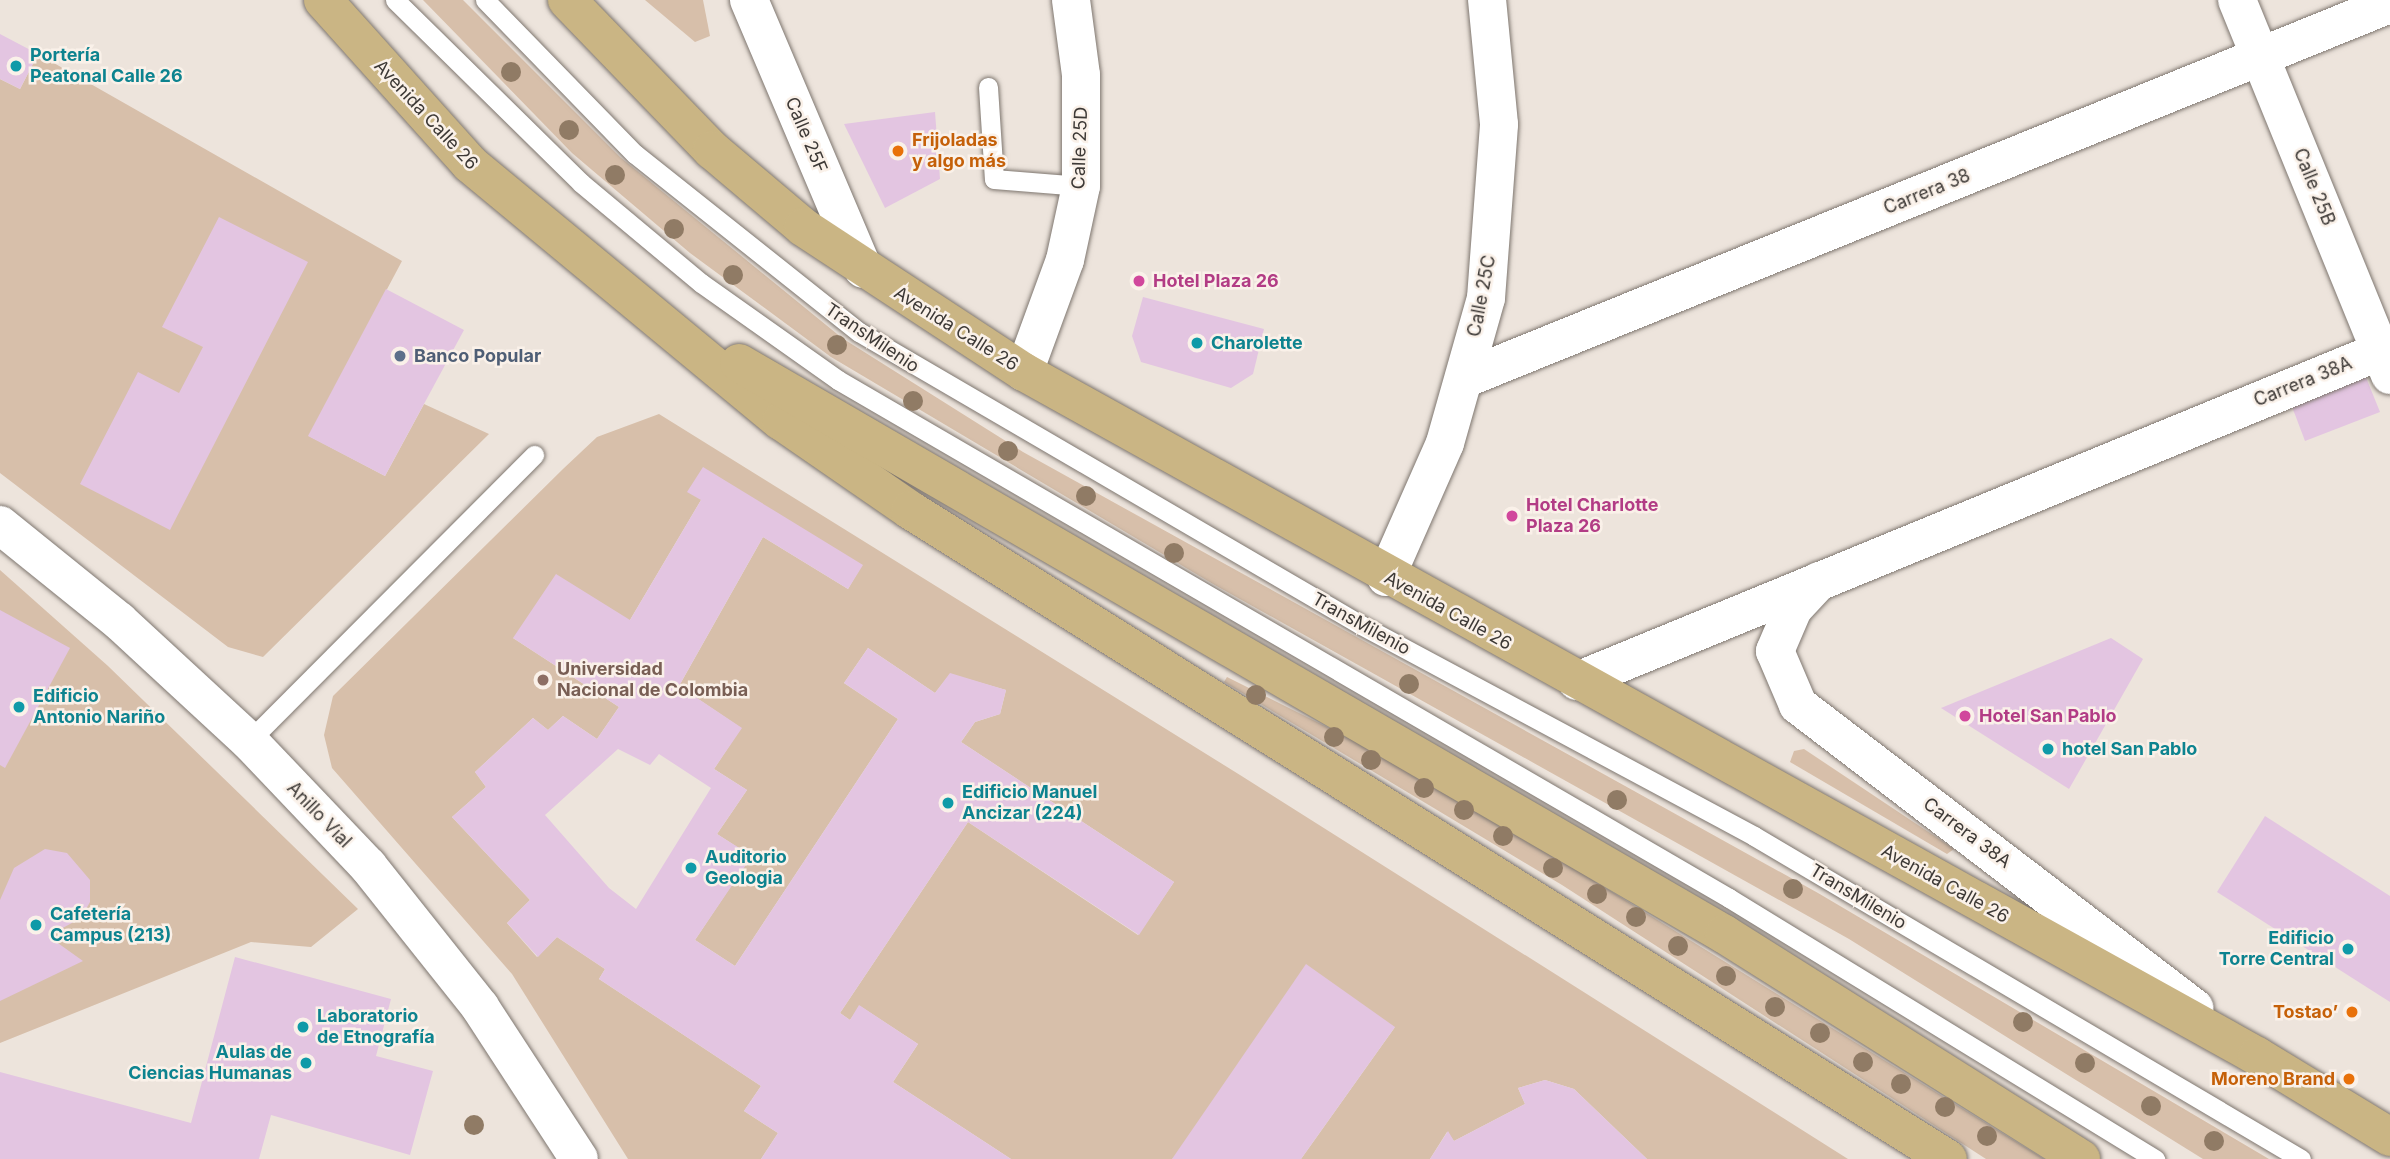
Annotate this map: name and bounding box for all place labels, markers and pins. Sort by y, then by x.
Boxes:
place label: Portería Peatonal Calle 26 [30,45,183,88]
marker: Portería Peatonal Calle 26 [8,58,24,74]
place label: Frijoladas y algo más [912,130,1006,172]
marker: Frijoladas y algo más [890,143,906,159]
place label: Hotel Plaza 26 [1153,270,1279,292]
marker: Hotel Plaza 26 [1131,273,1147,289]
place label: Charolette [1211,332,1303,354]
marker: Charolette [1189,335,1205,351]
place label: Banco Popular [414,345,541,367]
marker: Banco Popular [392,348,408,364]
place label: Hotel Charlotte Plaza 26 [1526,495,1658,538]
marker: Hotel Charlotte Plaza 26 [1504,508,1520,524]
place label: Universidad Nacional de Colombia [557,659,748,702]
marker: Universidad Nacional de Colombia [535,672,551,688]
place label: Edificio Antonio Nariño [33,686,165,728]
marker: Edificio Antonio Nariño [11,699,27,715]
place label: Hotel San Pablo [1979,705,2117,727]
marker: Hotel San Pablo [1957,708,1973,724]
place label: hotel San Pablo [2062,738,2197,760]
marker: hotel San Pablo [2040,741,2056,757]
place label: Edificio Manuel Ancizar (224) [962,782,1097,824]
marker: Edificio Manuel Ancizar (224) [940,795,956,811]
place label: Auditorio Geologia [705,847,787,890]
marker: Auditorio Geologia [683,860,699,876]
place label: Cafetería Campus (213) [50,904,171,946]
marker: Cafetería Campus (213) [28,917,44,933]
place label: Edificio Torre Central [2219,928,2334,970]
marker: Edificio Torre Central [2340,941,2356,957]
place label: Tostao’ [2273,1001,2338,1023]
marker: Tostao’ [2344,1004,2360,1020]
place label: Laboratorio de Etnografía [317,1006,435,1048]
marker: Laboratorio de Etnografía [295,1019,311,1035]
place label: Aulas de Ciencias Humanas [128,1042,292,1084]
marker: Aulas de Ciencias Humanas [298,1055,314,1071]
place label: Moreno Brand [2211,1068,2335,1090]
marker: Moreno Brand [2341,1071,2357,1087]

